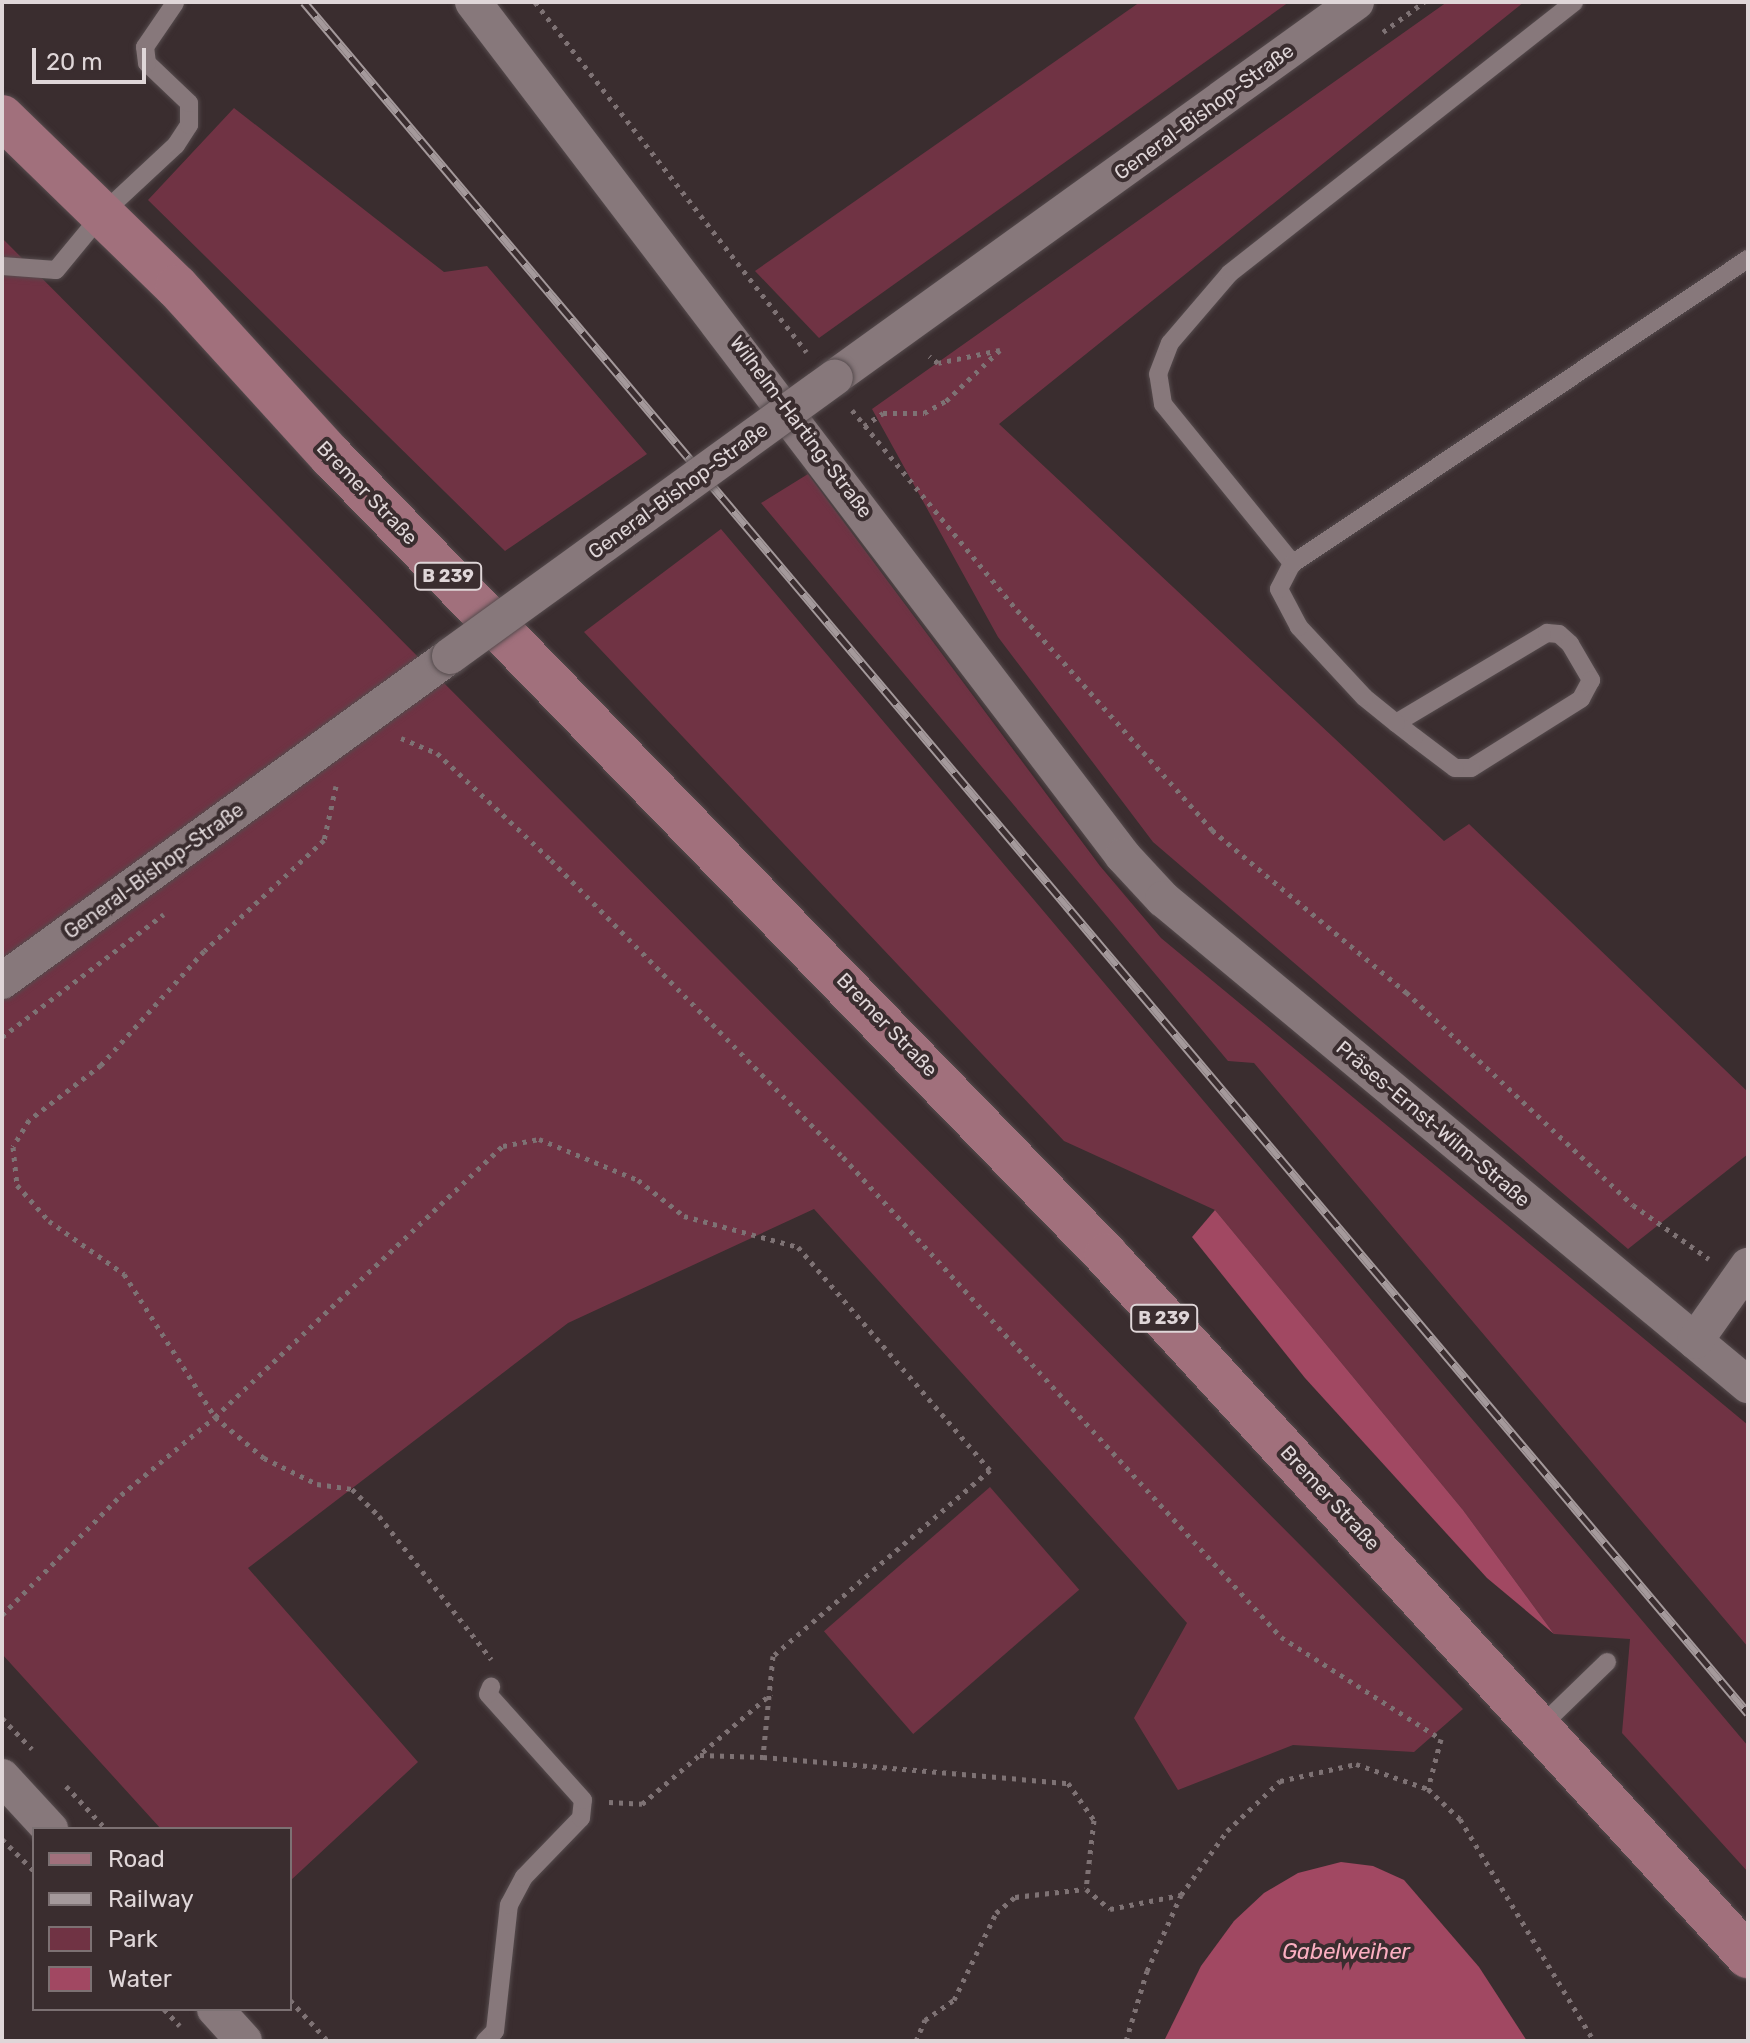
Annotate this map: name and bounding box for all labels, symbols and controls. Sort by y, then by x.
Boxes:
scale bar [36,32,150,82]
street label: General-Bishop-Straße [1110,39,1298,185]
text: 20 m [46,48,103,76]
street label: Wilhelm-Harting-Straße [725,331,877,523]
street label: General-Bishop-Straße [584,418,772,564]
street label: Bremer Straße [311,436,423,550]
road number: B 239 [414,562,482,590]
street label: General-Bishop-Straße [60,798,248,944]
street label: Bremer Straße [831,968,943,1082]
street label: Präses-Ernst-Wilm-Straße [1331,1036,1535,1212]
road number: B 239 [1130,1304,1198,1332]
street label: Bremer Straße [1275,1440,1385,1556]
legend [32,1827,292,2011]
text: Road [108,1845,165,1873]
text: Railway [108,1885,194,1913]
text: Park [108,1925,158,1953]
water label: Gabelweiher [1282,1939,1410,1965]
text: Water [108,1965,172,1993]

